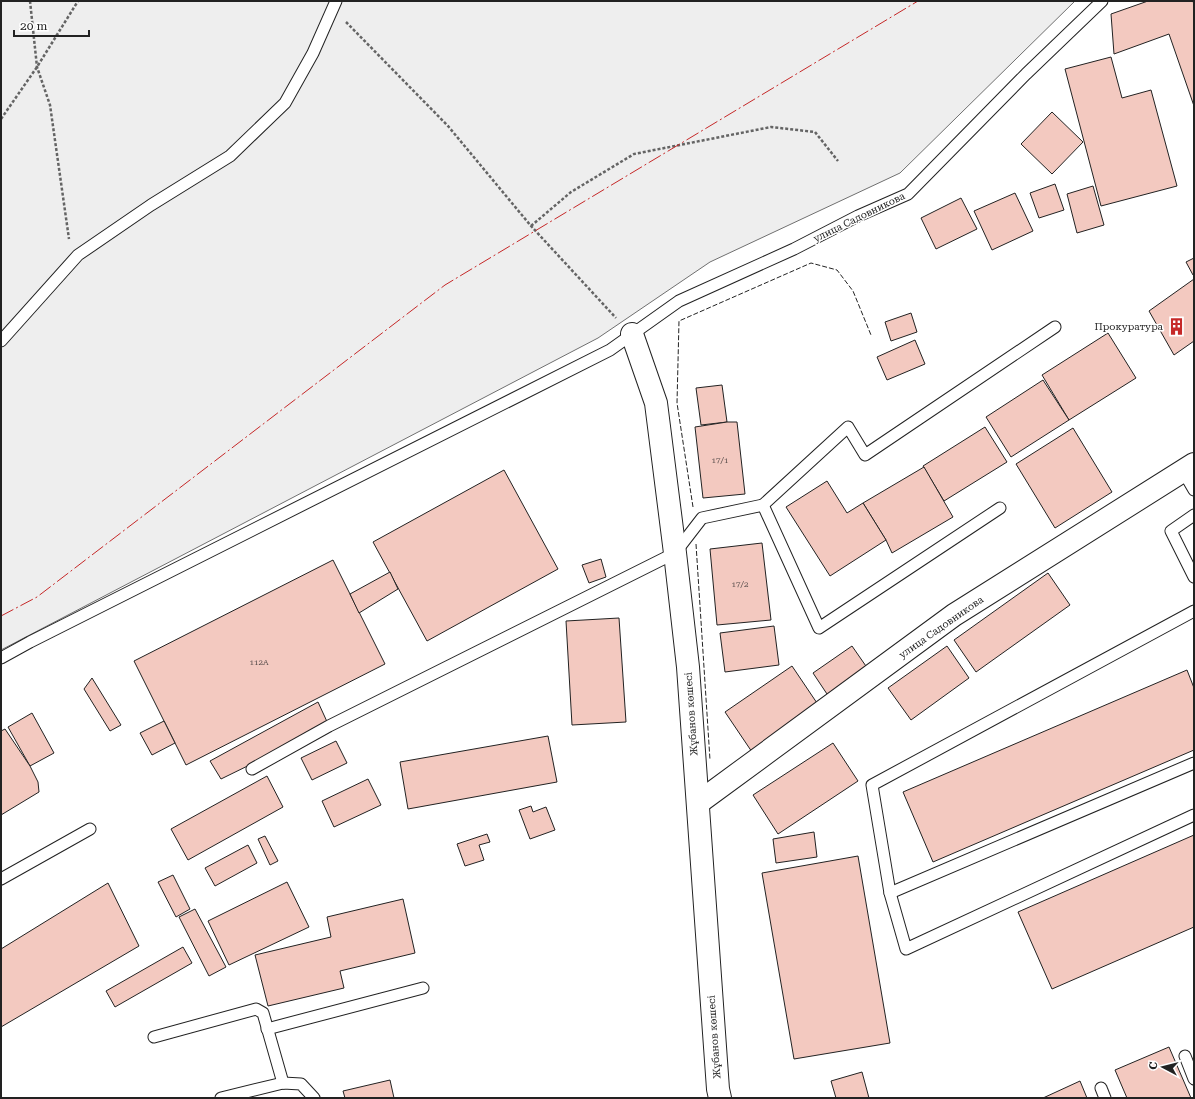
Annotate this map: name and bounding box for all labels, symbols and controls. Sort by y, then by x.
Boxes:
scale bar [14,12,89,38]
text: 20 m [20,19,47,33]
street label: улица Садовникова [811,190,907,244]
building icon: Прокуратура [1166,316,1186,336]
place label: Прокуратура [1095,321,1164,332]
house number: 17/1 [712,456,729,465]
house number: 17/2 [732,580,749,589]
street label: улица Садовникова [897,593,986,660]
house number: 112А [249,658,269,667]
street label: Жұбанов көшесі [683,672,699,756]
street label: Жұбанов көшесі [706,995,722,1079]
north arrow [1143,1047,1183,1087]
text: С [1147,1061,1161,1070]

